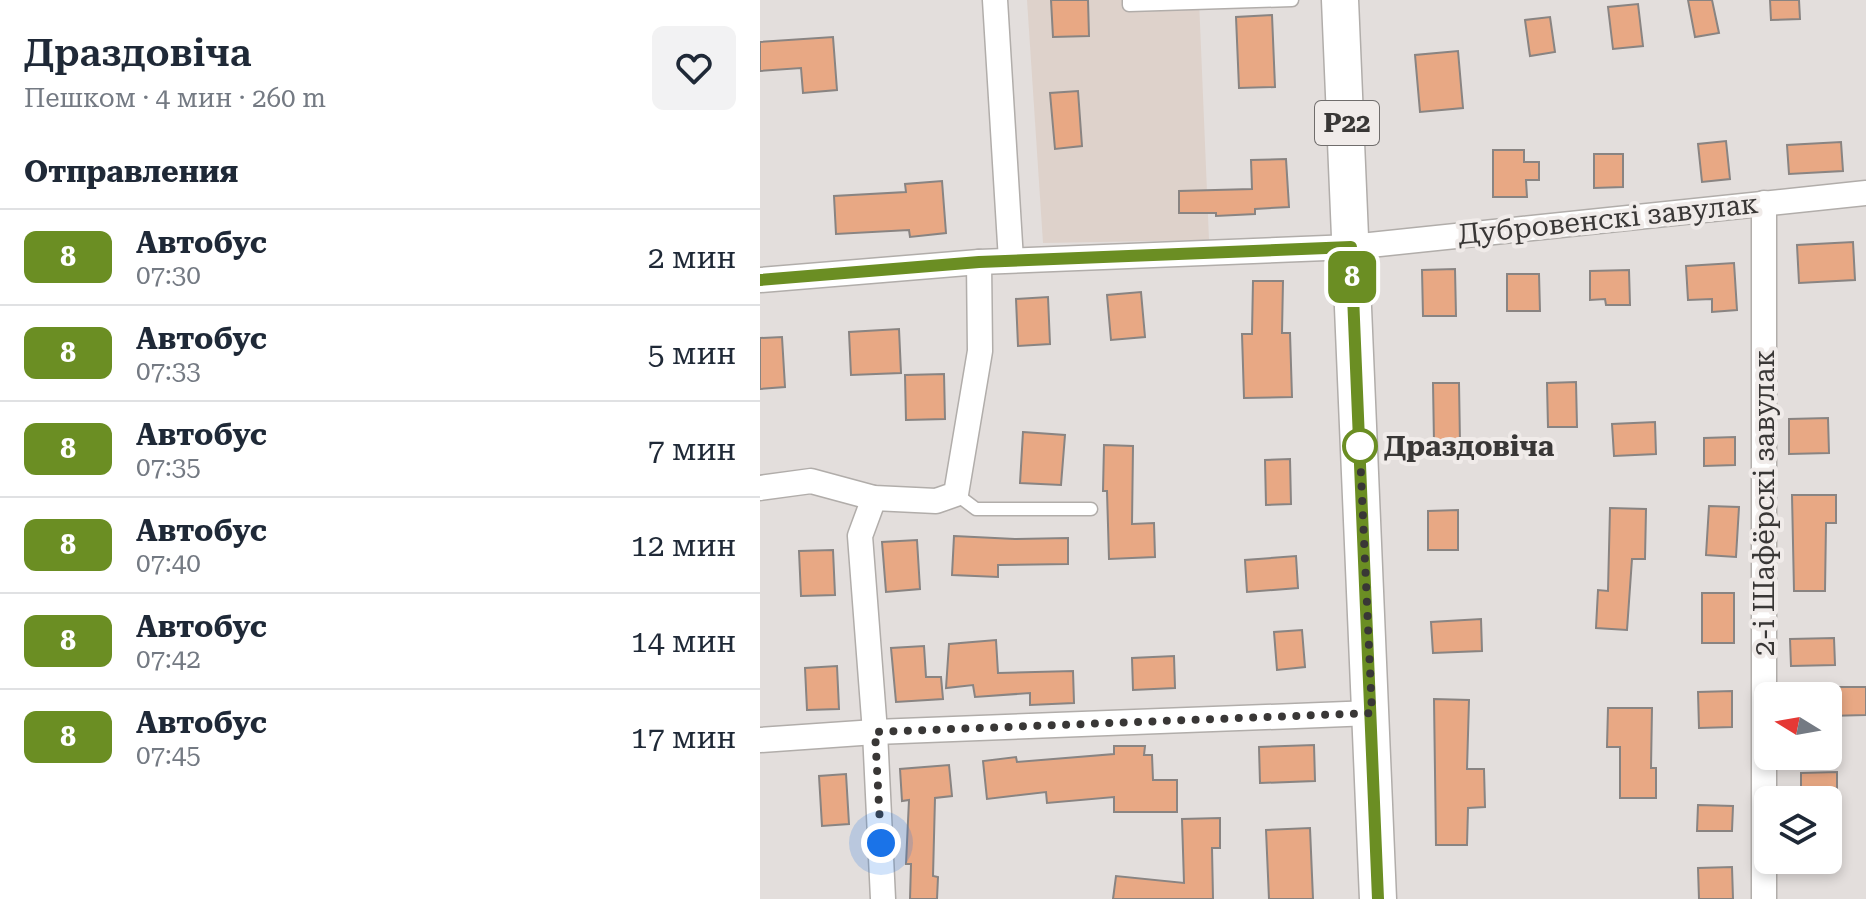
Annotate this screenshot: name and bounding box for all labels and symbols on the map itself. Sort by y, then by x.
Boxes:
road number: Р22 [1315,101,1379,145]
street label: Дубровенскі завулак [1456,187,1760,251]
line badge: 8 [1326,251,1378,303]
street label: 2-і Шафёрскі завулак [1748,350,1781,656]
marker: Драздовіча [1343,429,1377,463]
place label: Драздовіча [1384,430,1555,463]
north arrow [1754,682,1842,770]
your location [861,823,901,863]

